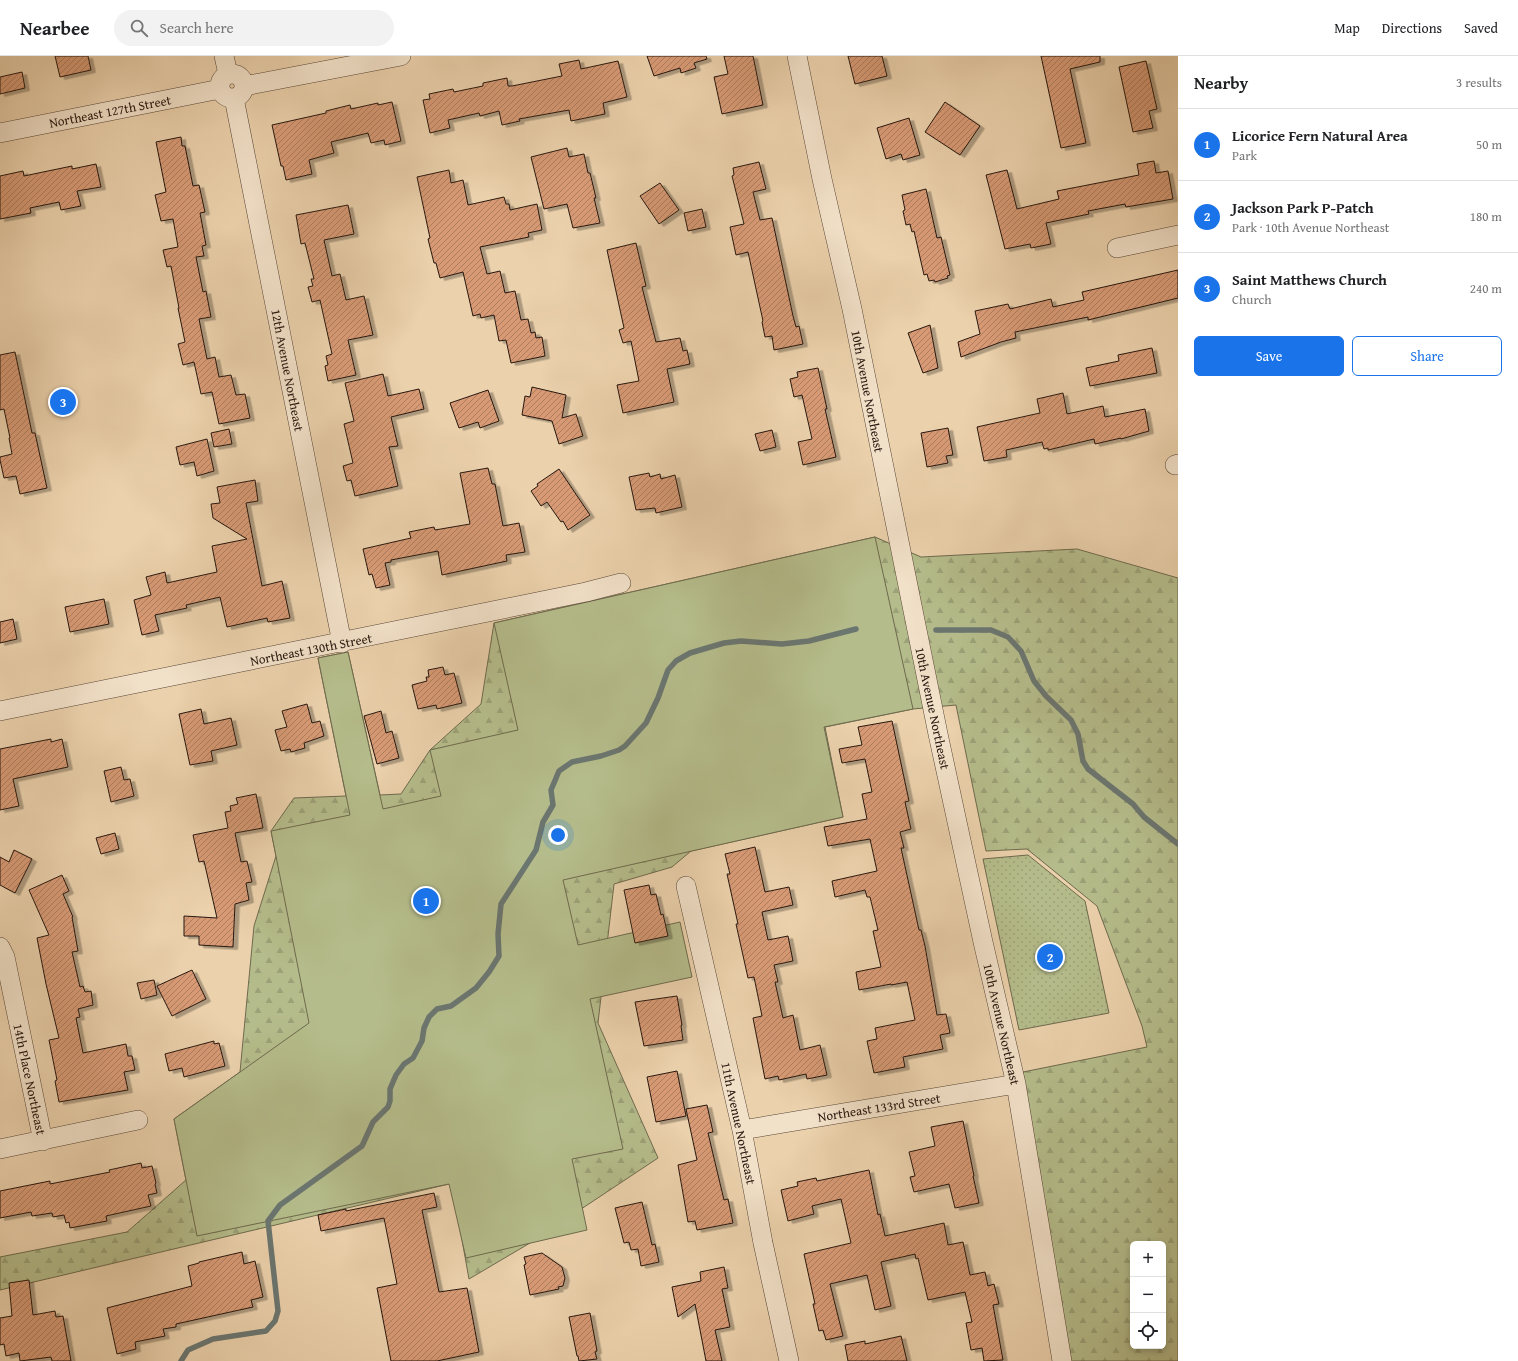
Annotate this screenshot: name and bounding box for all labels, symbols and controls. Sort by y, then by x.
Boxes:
search box [114,10,394,46]
text: Nearbee [20,14,90,42]
icon: search [128,17,150,39]
text: Search here [160,17,234,38]
text: Map [1334,18,1360,38]
text: Directions [1382,18,1442,38]
text: Saved [1464,18,1498,38]
text: Nearby [1194,70,1248,95]
text: 3 results [1456,73,1502,92]
street label: Northeast 127th Street [48,90,173,133]
text: Licorice Fern Natural Area [1232,125,1408,146]
text: 1 [1204,135,1210,154]
text: 50 m [1476,135,1502,154]
text: Park [1232,146,1257,165]
text: Jackson Park P-Patch [1232,197,1374,218]
text: 2 [1204,207,1210,226]
text: 180 m [1470,207,1502,226]
text: Park · 10th Avenue Northeast [1232,218,1389,237]
text: Saint Matthews Church [1232,269,1387,290]
text: 3 [1204,279,1210,298]
text: 240 m [1470,279,1502,298]
text: Church [1232,290,1271,309]
street label: 12th Avenue Northeast [266,307,309,433]
street label: 10th Avenue Northeast [846,328,889,454]
button: Save [1194,336,1344,376]
button: Share [1352,336,1502,376]
pin: 3 [50,387,76,417]
street label: Northeast 130th Street [249,628,374,671]
street label: 10th Avenue Northeast [910,645,955,771]
your location [548,825,568,845]
pin: 1 [413,886,439,916]
pin: 2 [1037,942,1063,972]
street label: 10th Avenue Northeast [978,961,1025,1087]
street label: 14th Place Northeast [8,1022,51,1137]
street label: 11th Avenue Northeast [716,1060,761,1186]
street label: Northeast 133rd Street [816,1088,942,1127]
map controls [1130,1241,1166,1349]
button: + [1130,1241,1166,1277]
button: − [1130,1277,1166,1313]
button: locate [1130,1313,1166,1349]

